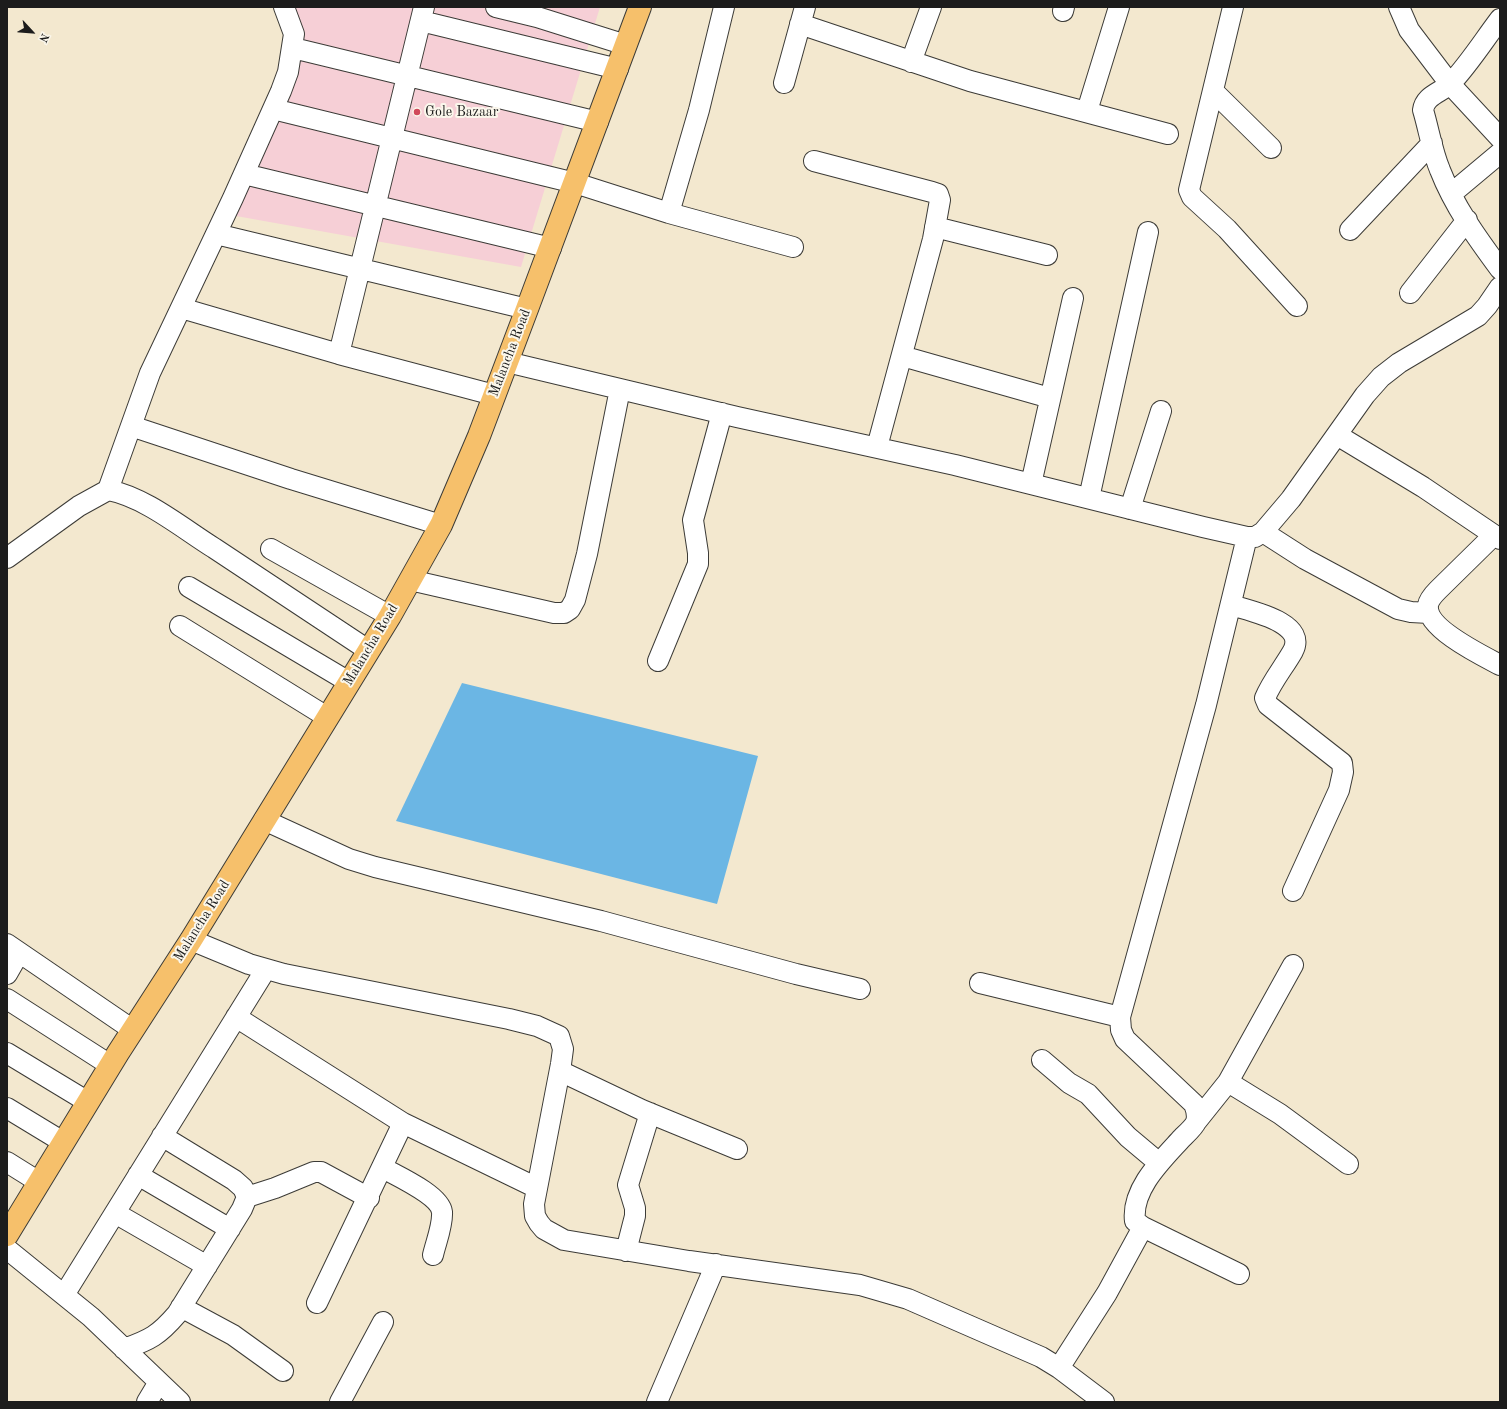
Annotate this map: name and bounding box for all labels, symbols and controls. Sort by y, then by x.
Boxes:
north arrow [12,12,52,52]
text: N [36,31,50,44]
place label: Gole Bazaar [425,104,498,120]
marker: Gole Bazaar [412,107,422,117]
street label: Malancha Road [486,307,534,399]
street label: Malancha Road [340,601,402,689]
street label: Malancha Road [170,877,234,965]

